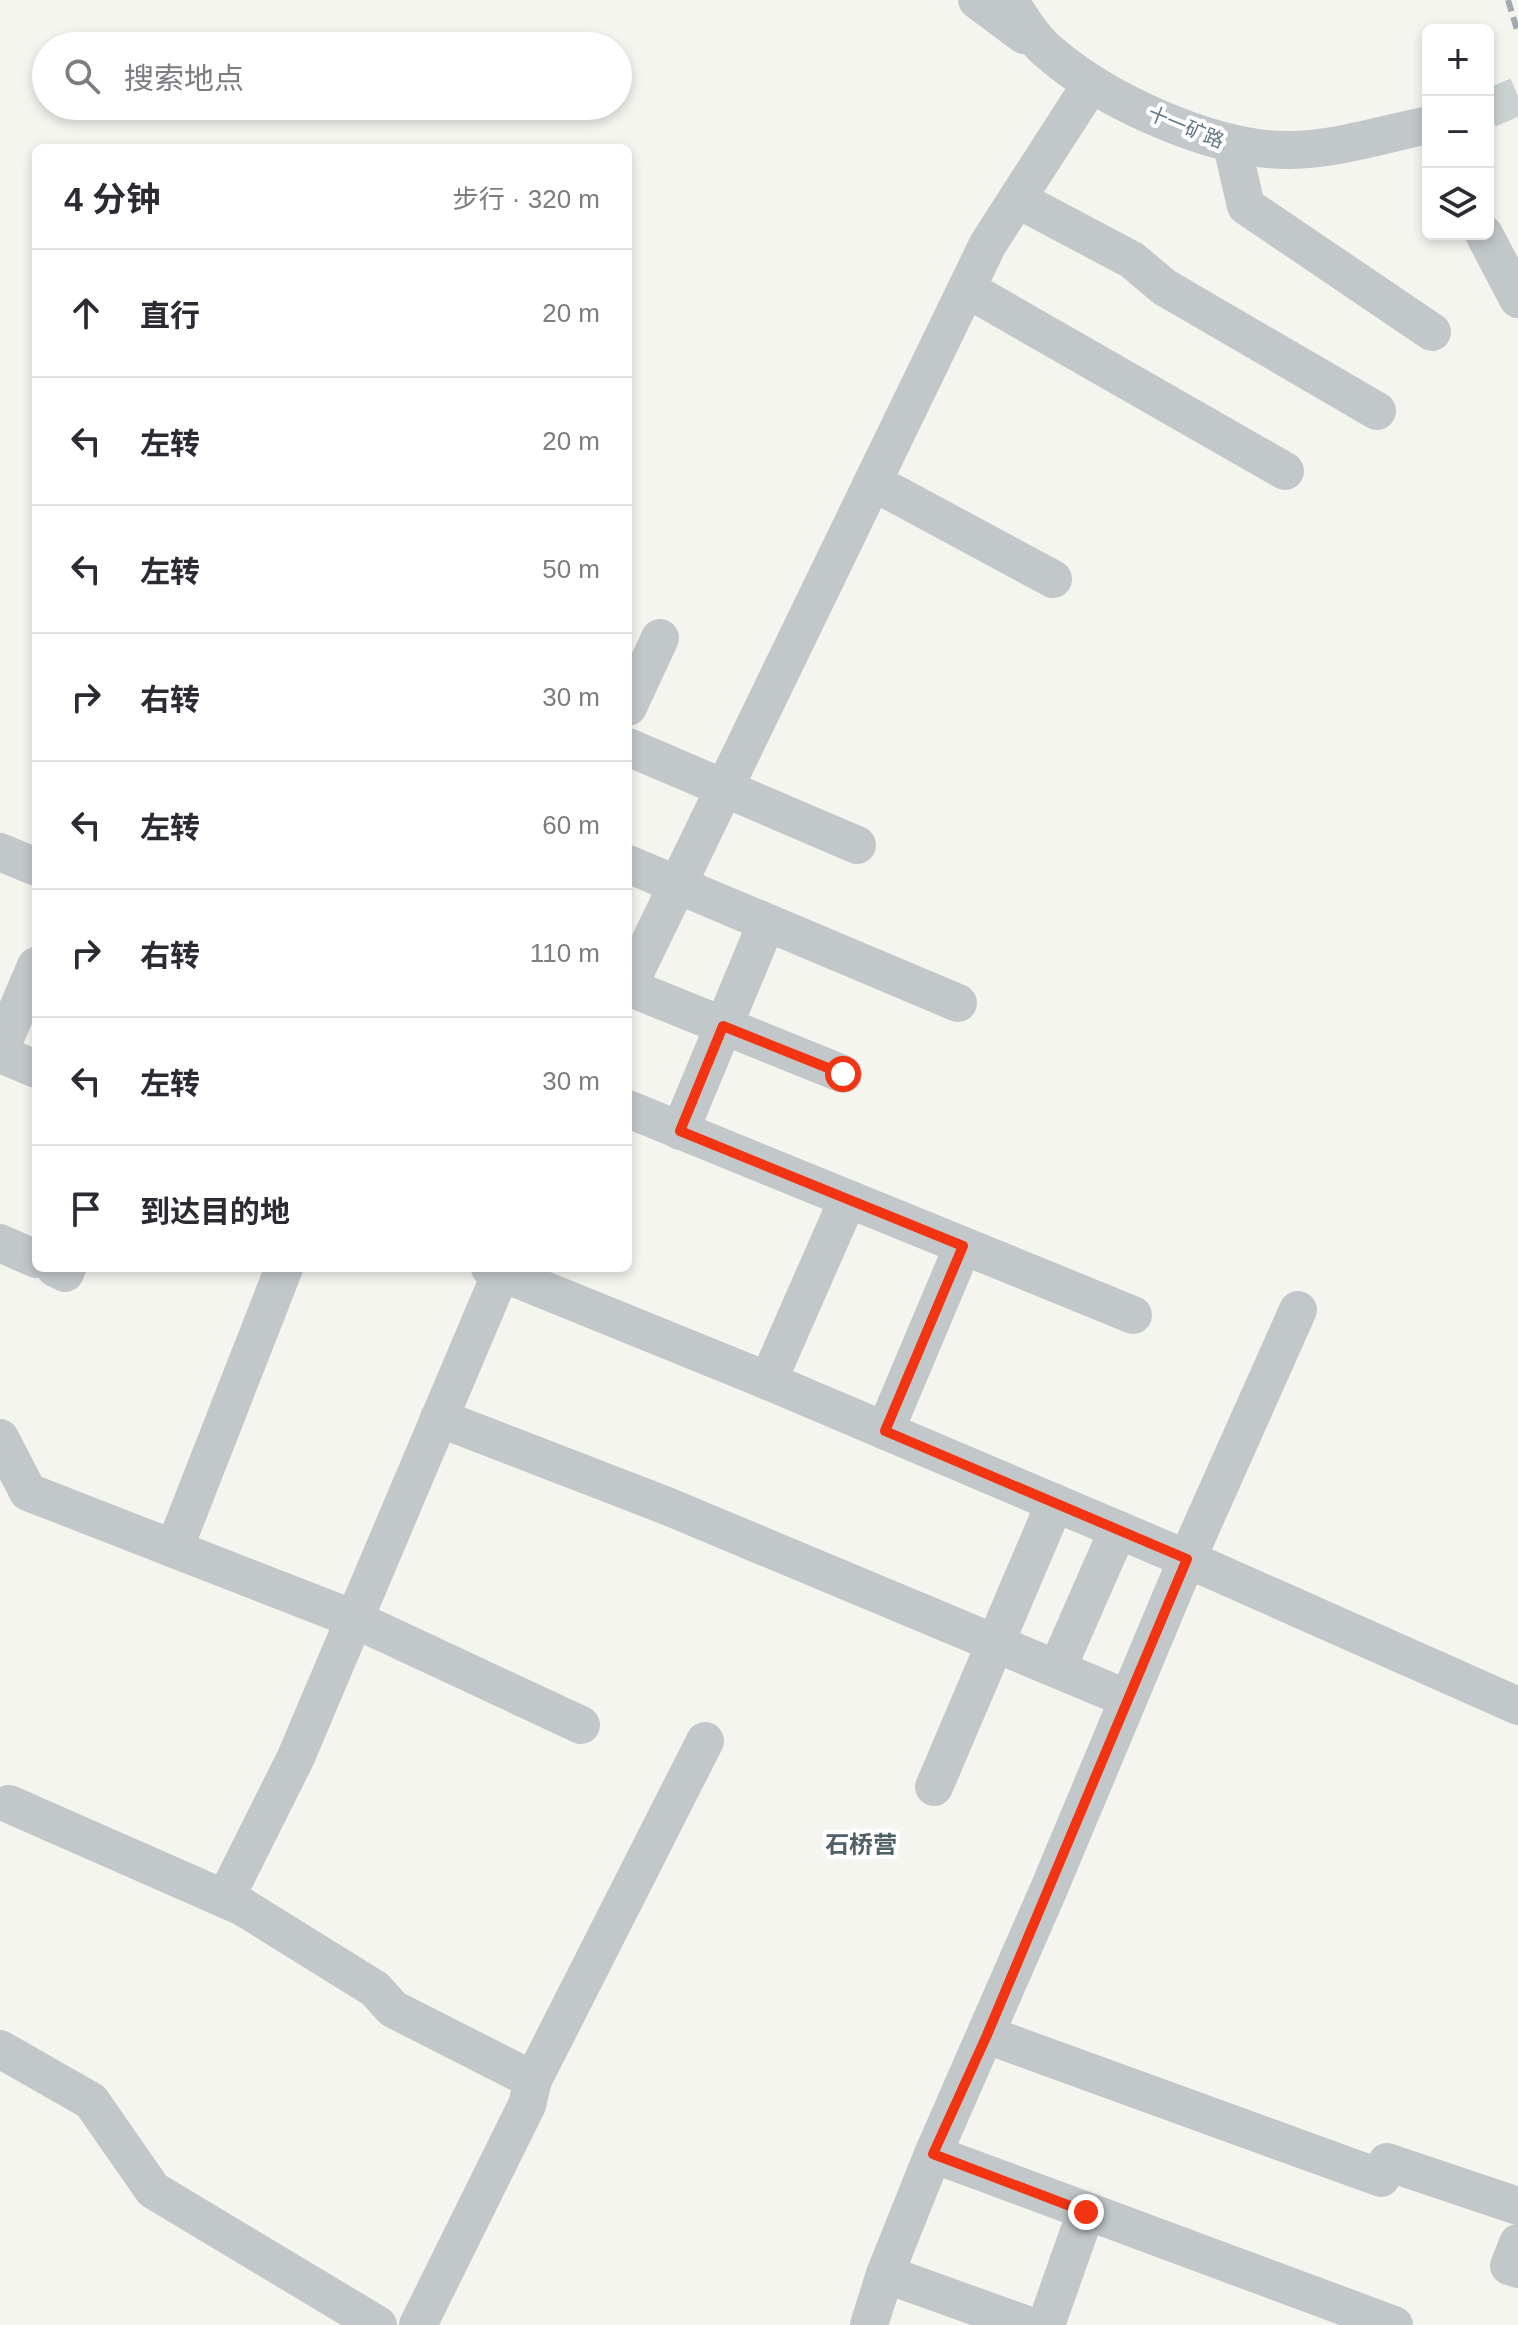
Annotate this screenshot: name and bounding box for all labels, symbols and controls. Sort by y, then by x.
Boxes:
map controls [1422,24,1494,240]
button: + [1422,24,1494,96]
search box [32,32,632,120]
icon: search [60,54,104,98]
text: 搜索地点 [124,62,244,95]
button: − [1422,96,1494,168]
street label: 十一矿路 [1145,102,1227,152]
button: layers [1422,168,1494,240]
text: 4 分钟 [64,180,160,218]
text: 步行 · 320 m [453,184,600,214]
icon: ahead [64,291,108,335]
text: 20 m [542,298,600,328]
text: 直行 [140,299,200,332]
icon: left [64,419,108,463]
text: 20 m [542,426,600,456]
text: 左转 [140,427,200,460]
icon: left [64,547,108,591]
text: 50 m [542,554,600,584]
text: 左转 [140,555,200,588]
icon: right [64,675,108,719]
text: 30 m [542,682,600,712]
text: 右转 [140,683,200,716]
icon: left [64,803,108,847]
text: 60 m [542,810,600,840]
text: 左转 [140,811,200,844]
icon: right [64,931,108,975]
text: 110 m [530,938,600,968]
text: 右转 [140,939,200,972]
route start [825,1056,861,1092]
icon: left [64,1059,108,1103]
text: 30 m [542,1066,600,1096]
text: 左转 [140,1067,200,1100]
icon: arrive [64,1187,108,1231]
text: 到达目的地 [140,1195,290,1228]
district label: 石桥营 [825,1831,897,1858]
route end [1068,2194,1104,2230]

